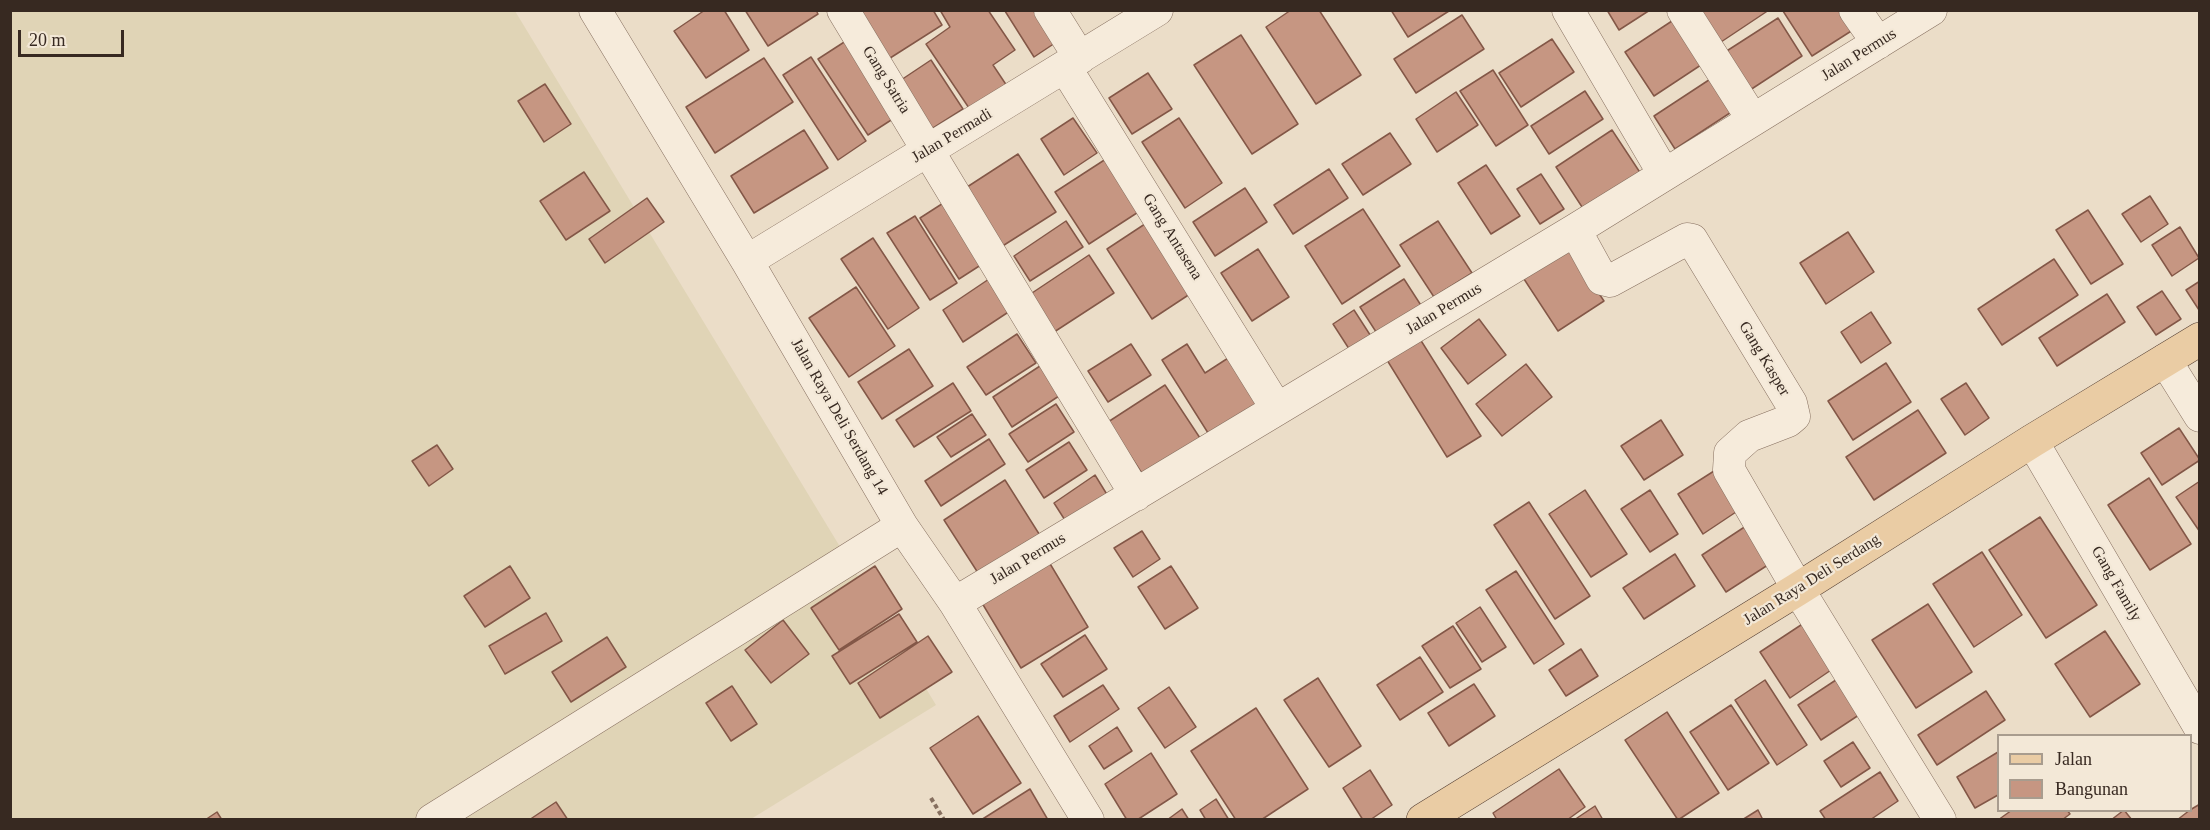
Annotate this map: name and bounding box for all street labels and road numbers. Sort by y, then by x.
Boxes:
street label: Jalan Permus [1818,24,1900,86]
street label: Gang Satria [858,43,914,117]
street label: Jalan Permadi [908,105,996,167]
street label: Gang Antasena [1138,190,1206,284]
street label: Jalan Permus [1403,279,1485,339]
street label: Gang Kasper [1734,318,1794,400]
street label: Jalan Raya Deli Serdang 14 [786,335,892,499]
street label: Jalan Permus [987,529,1069,589]
street label: Jalan Raya Deli Serdang [1740,530,1884,630]
street label: Gang Family [2087,543,2145,625]

